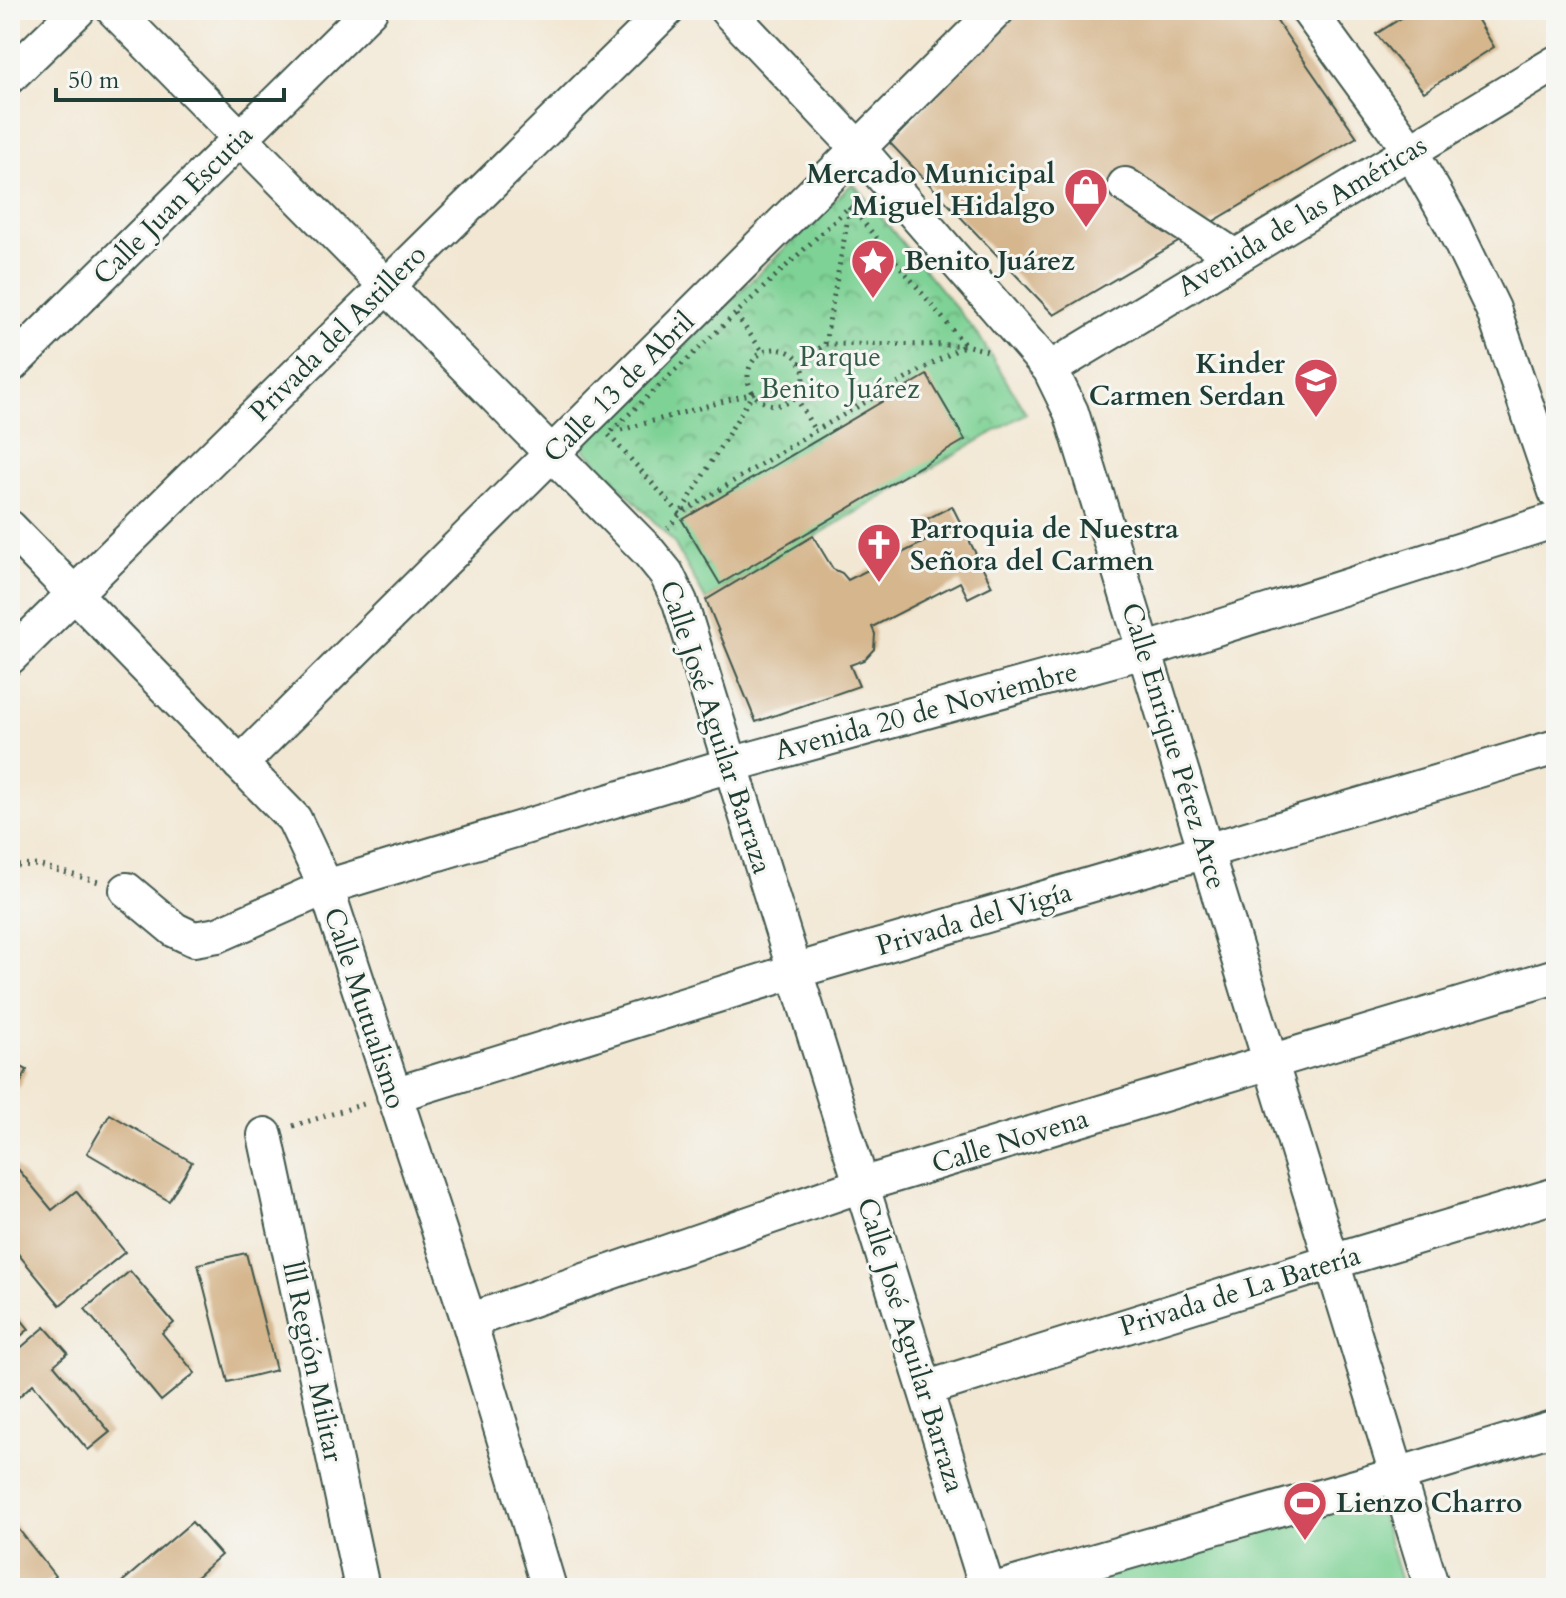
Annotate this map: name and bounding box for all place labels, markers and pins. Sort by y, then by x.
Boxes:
place label: Mercado Municipal Miguel Hidalgo [806,155,1055,225]
shop icon: Mercado Municipal Miguel Hidalgo [1062,166,1110,229]
place icon: Benito Juárez [849,237,897,300]
place label: Benito Juárez [904,242,1075,280]
place label: Kinder Carmen Serdan [1089,345,1286,415]
school or university icon: Kinder Carmen Serdan [1292,356,1340,419]
place label: Parroquia de Nuestra Señora del Carmen [910,510,1179,580]
church icon: Parroquia de Nuestra Señora del Carmen [855,521,903,584]
sports icon: Lienzo Charro [1281,1479,1329,1542]
place label: Lienzo Charro [1336,1484,1522,1522]

